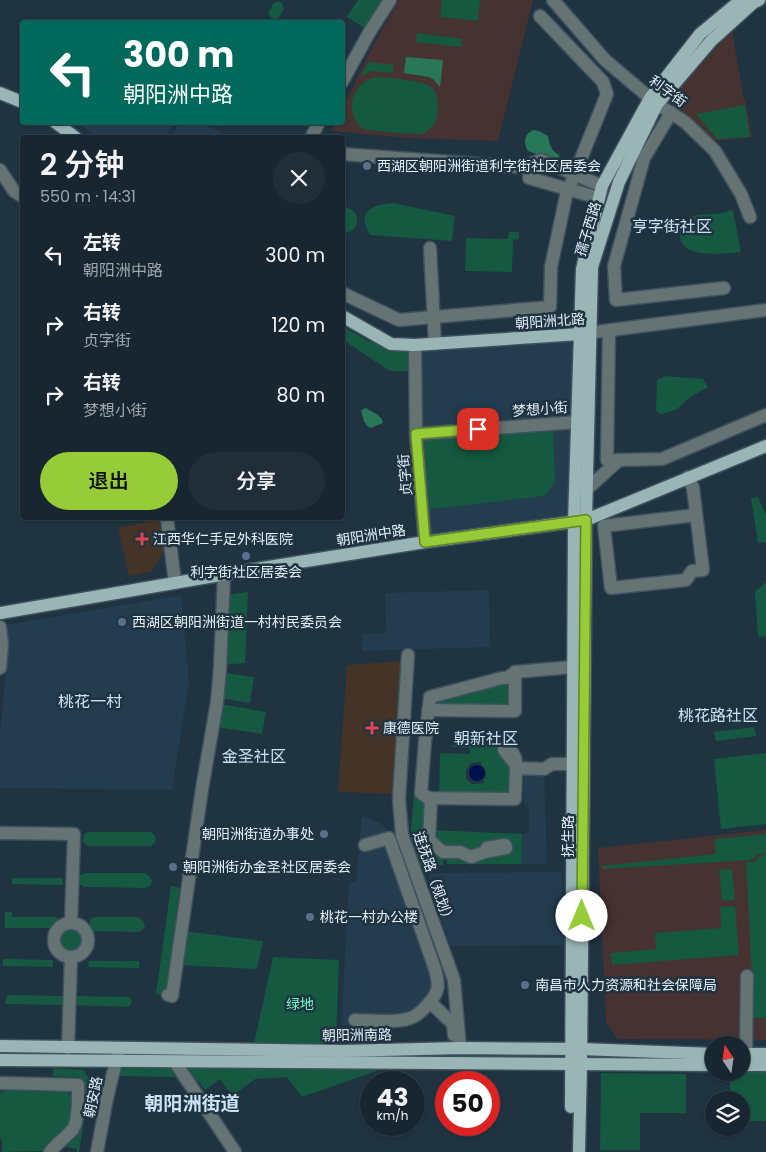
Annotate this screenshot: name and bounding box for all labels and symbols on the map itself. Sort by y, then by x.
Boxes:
street label: 利字街 [645,71,691,111]
place label: 西湖区朝阳洲街道利字街社区居委会 [377,156,601,176]
marker: 西湖区朝阳洲街道利字街社区居委会 [361,160,373,172]
street label: 孺子西路 [570,199,606,259]
district label: 亨字街社区 [632,215,712,238]
street label: 朝阳洲北路 [514,309,586,333]
street label: 梦想小街 [511,397,569,421]
pin [457,408,499,450]
street label: 贞字街 [393,453,417,497]
street label: 朝阳洲中路 [335,520,407,550]
place label: 江西华仁手足外科医院 [153,529,293,549]
marker: 江西华仁手足外科医院 [135,532,149,546]
marker: 利字街社区居委会 [240,550,252,562]
place label: 利字街社区居委会 [190,562,302,582]
place label: 西湖区朝阳洲街道一村村民委员会 [132,612,342,632]
marker: 西湖区朝阳洲街道一村村民委员会 [116,616,128,628]
district label: 桃花一村 [58,690,122,713]
district label: 桃花路社区 [678,704,758,727]
place label: 康德医院 [383,718,439,738]
marker: 康德医院 [365,721,379,735]
district label: 朝新社区 [454,727,518,750]
district label: 金圣社区 [222,745,286,768]
street label: 抚生路 [558,815,578,857]
place label: 朝阳洲街道办事处 [202,824,314,844]
marker: 朝阳洲街道办事处 [318,828,330,840]
street label: 连抚路（规划） [409,828,459,928]
place label: 朝阳洲街办金圣社区居委会 [183,857,351,877]
marker: 朝阳洲街办金圣社区居委会 [167,861,179,873]
position arrow [555,889,607,941]
place label: 桃花一村办公楼 [320,907,418,927]
marker: 桃花一村办公楼 [304,911,316,923]
place label: 南昌市人力资源和社会保障局 [535,975,717,995]
marker: 南昌市人力资源和社会保障局 [519,979,531,991]
park label: 绿地 [286,994,314,1014]
street label: 朝阳洲南路 [322,1024,392,1046]
north arrow [705,1036,750,1081]
speed limit sign: 50 [435,1071,500,1136]
street label: 朝安路 [79,1074,107,1120]
district label: 朝阳洲街道 [144,1090,240,1117]

